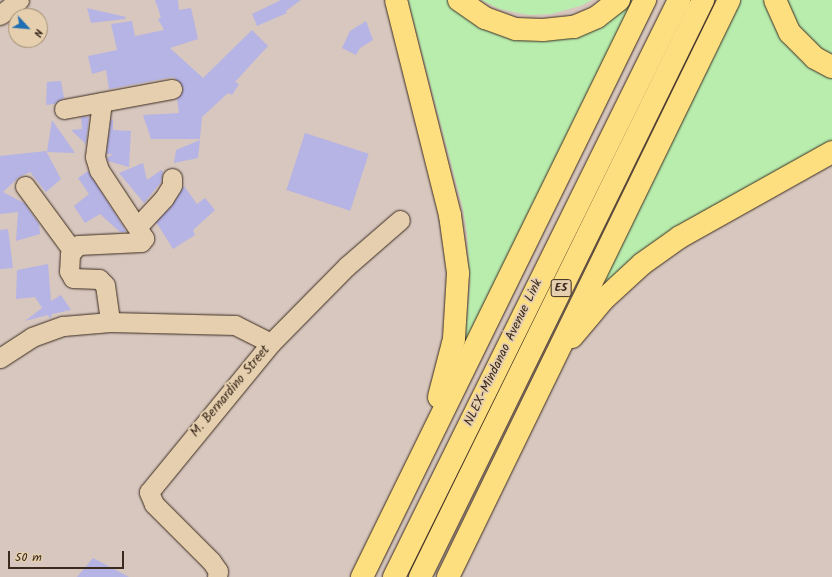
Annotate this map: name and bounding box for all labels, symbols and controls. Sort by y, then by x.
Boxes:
north arrow [8,8,48,48]
text: N [28,26,48,40]
street label: NLEX-Mindanao Avenue Link [462,277,546,429]
road number: E5 [550,278,572,298]
street label: M. Bernardino Street [188,343,274,441]
scale bar [10,543,126,569]
text: 50 m [15,548,42,567]

